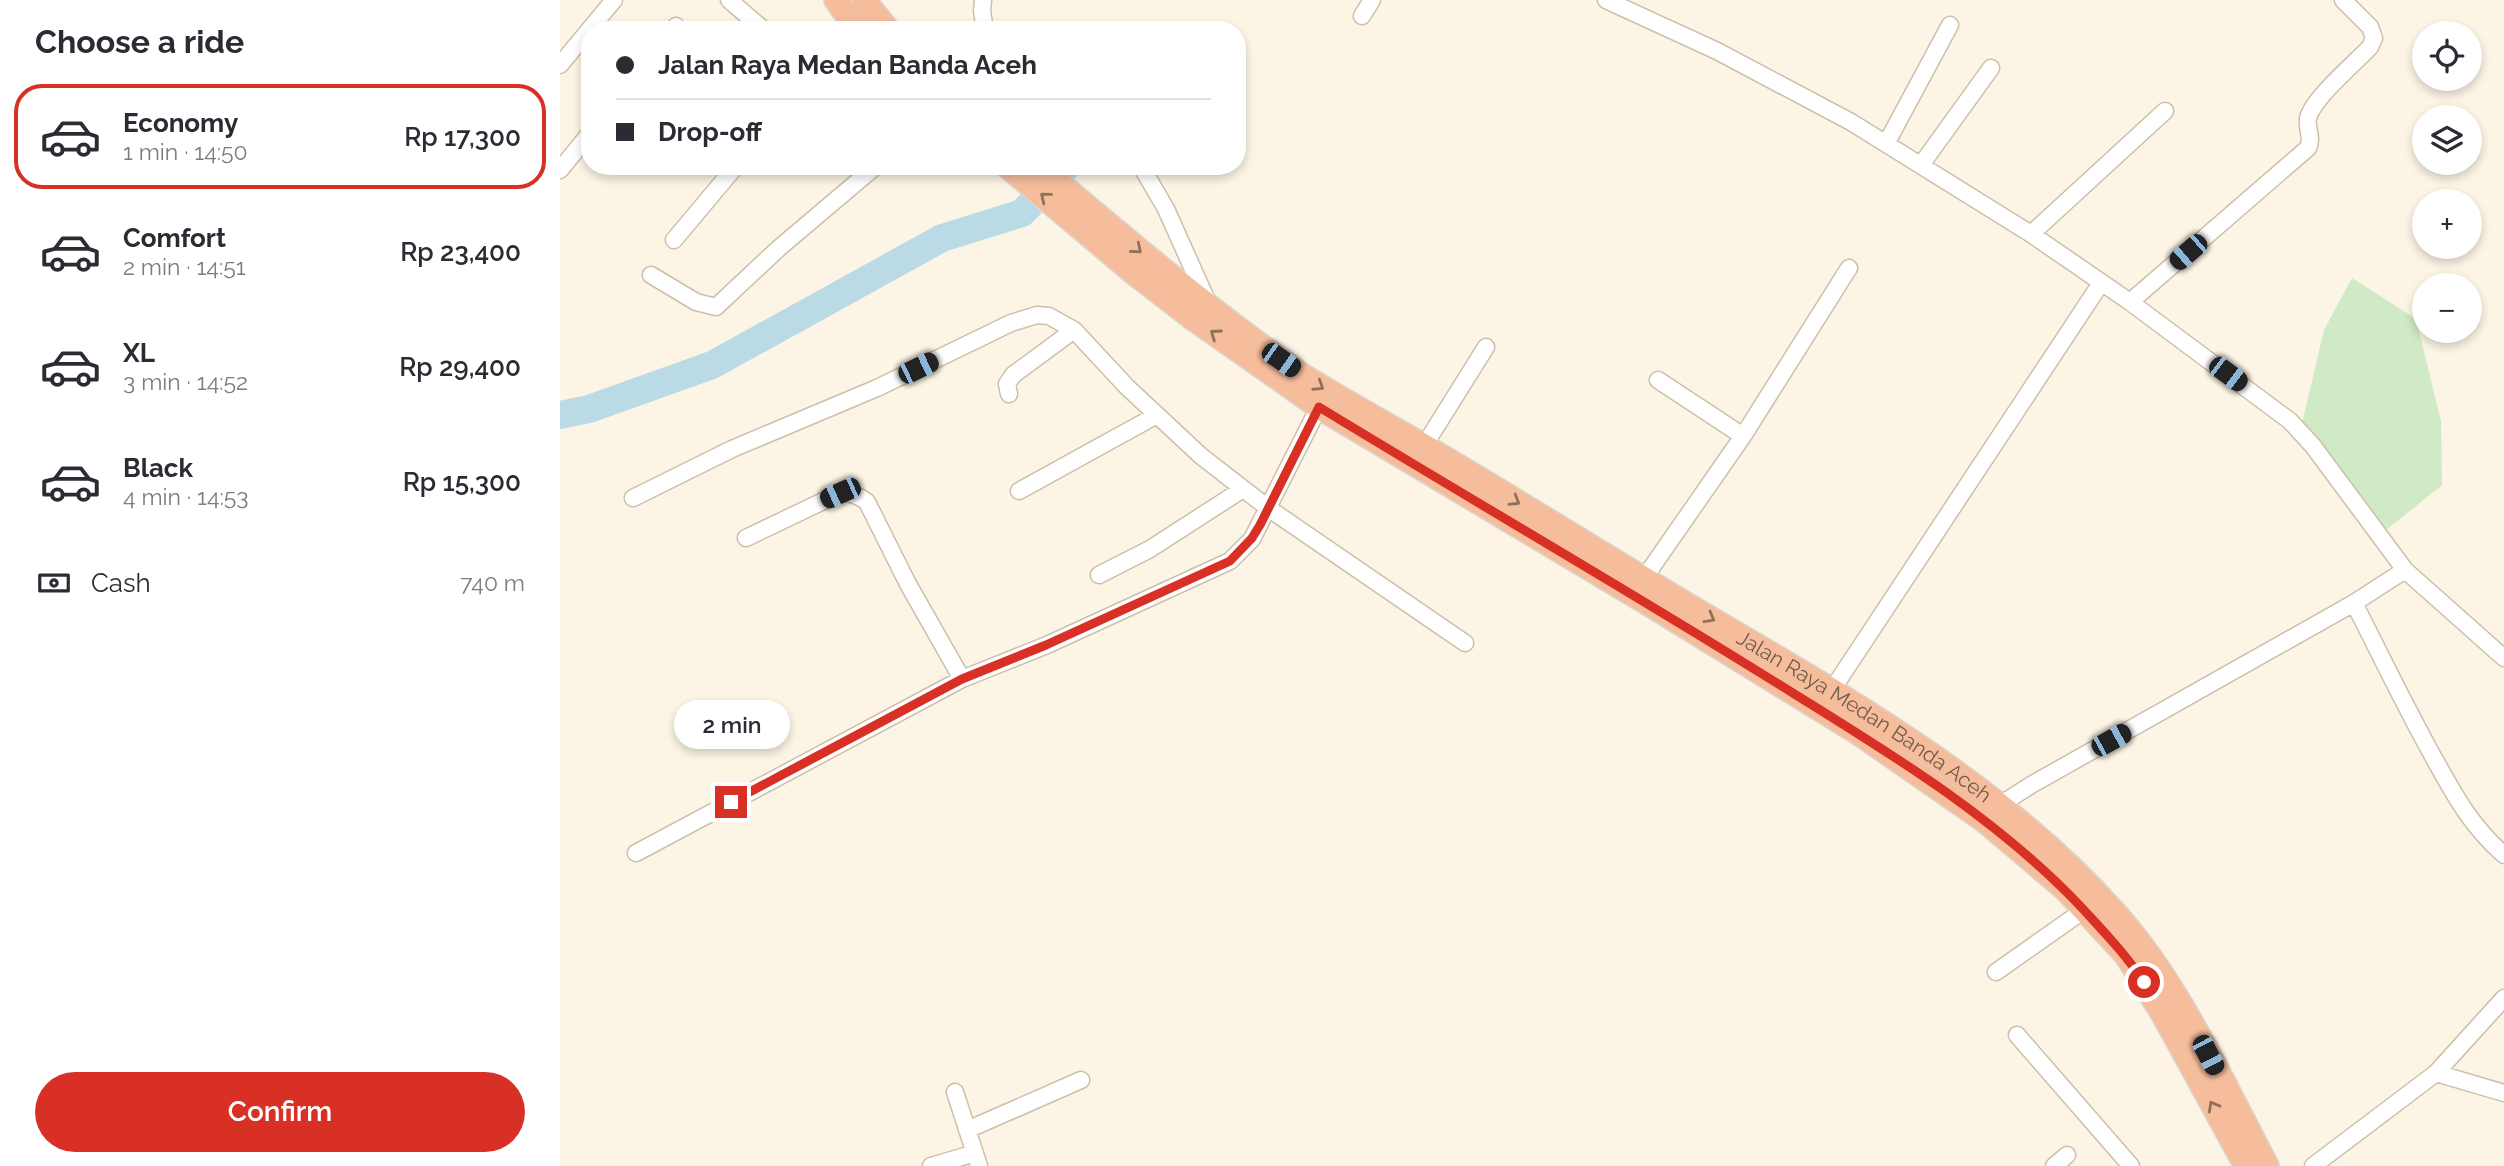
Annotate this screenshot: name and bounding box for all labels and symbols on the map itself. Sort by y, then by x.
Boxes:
one-way arrow [1040,193,1053,206]
car [2166,230,2211,274]
one-way arrow [1129,241,1142,253]
one-way arrow [1210,330,1223,342]
car [1258,339,1305,381]
car [895,349,942,387]
car [2205,353,2252,395]
one-way arrow [1311,377,1324,390]
car [817,475,864,511]
one-way arrow [1507,493,1520,506]
one-way arrow [1703,610,1715,623]
street label: Jalan Raya Medan Banda Aceh [1733,624,1997,807]
callout: 2 min [673,700,789,750]
car [2088,721,2135,759]
route end [715,786,747,818]
route start [2128,966,2160,998]
car [2189,1032,2228,1078]
one-way arrow [2208,1101,2221,1113]

